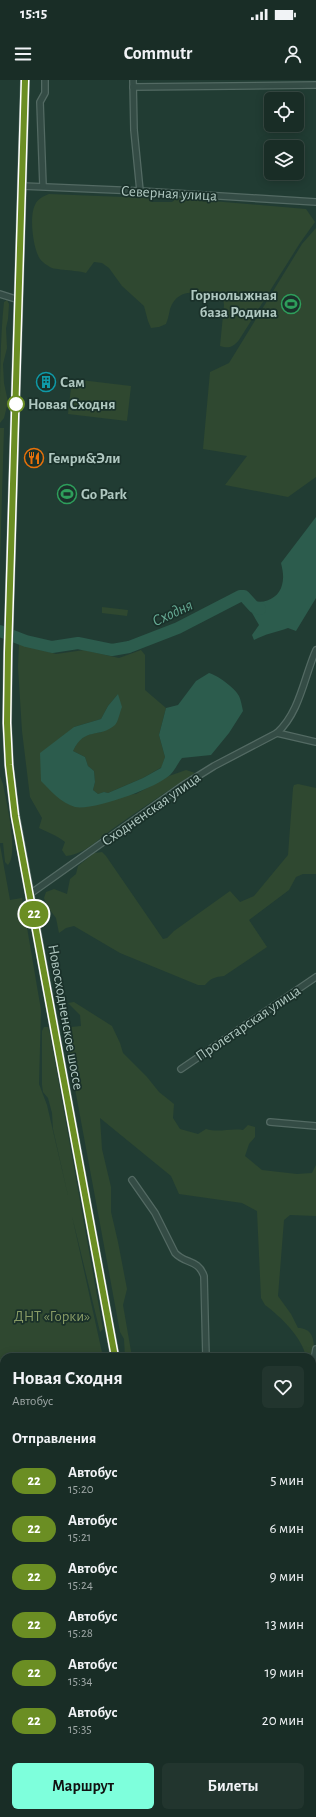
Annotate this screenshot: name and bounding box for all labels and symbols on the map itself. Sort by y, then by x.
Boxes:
street label: Северная улица [121,183,218,204]
place label: Горнолыжная база Родина [190,288,277,320]
sports icon: Горнолыжная база Родина [280,293,302,315]
building icon: Сам [35,371,57,393]
place label: Сам [60,375,85,390]
marker: Новая Сходня [7,395,25,413]
place label: Новая Сходня [28,397,115,412]
restaurant icon: Гемри&Эли [23,447,45,469]
place label: Гемри&Эли [48,451,120,466]
sports icon: Go Park [56,483,78,505]
place label: Go Park [81,487,128,502]
water label: Сходня [150,597,195,629]
street label: Сходненская улица [99,770,203,849]
line badge: 22 [16,901,52,927]
street label: Новосходненское шоссе [45,943,86,1091]
street label: Пролетарская улица [193,983,304,1064]
park label: ДНТ «Горки» [14,1309,90,1324]

